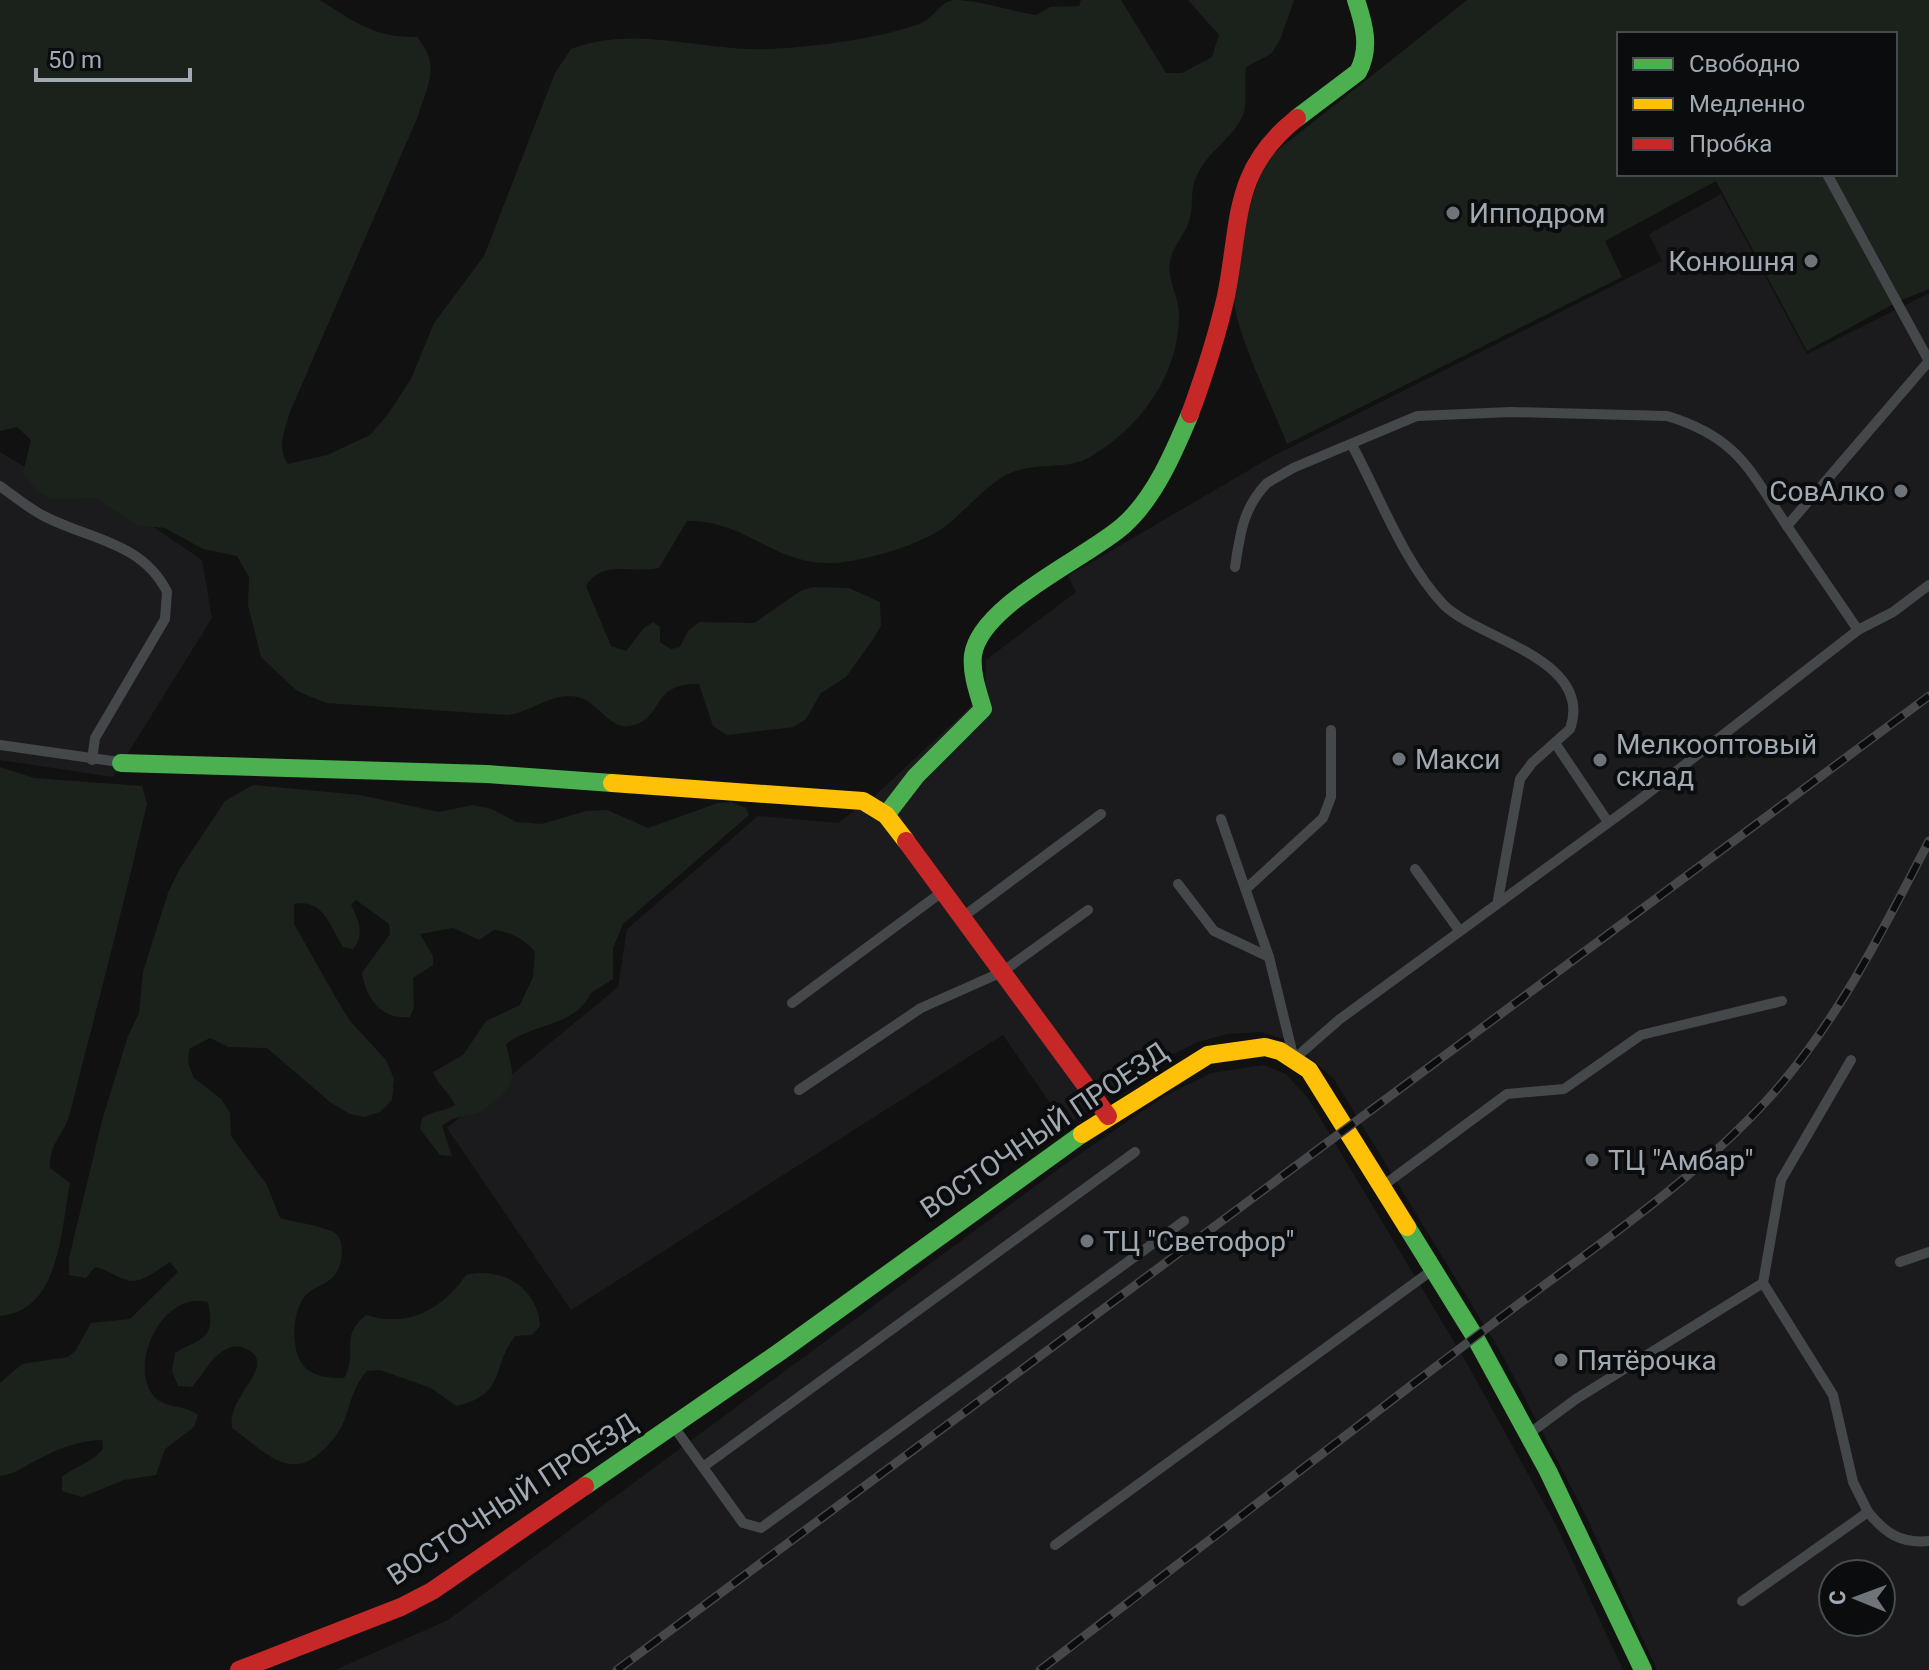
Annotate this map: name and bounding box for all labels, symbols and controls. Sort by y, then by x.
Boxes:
scale bar [36,32,190,82]
legend [1617,32,1897,176]
text: 50 m [48,46,102,74]
text: Свободно [1689,50,1800,78]
text: Медленно [1689,90,1805,118]
text: Пробка [1689,130,1772,158]
place label: Ипподром [1469,197,1606,230]
marker: Ипподром [1444,204,1462,222]
place label: Конюшня [1668,245,1795,278]
marker: Конюшня [1802,252,1820,270]
place label: СовАлко [1769,475,1885,508]
marker: СовАлко [1892,482,1910,500]
place label: Мелкооптовый склад [1616,728,1817,793]
place label: Макси [1415,743,1500,776]
marker: Макси [1390,750,1408,768]
marker: Мелкооптовый склад [1591,751,1609,769]
street label: ВОСТОЧНЫЙ ПРОЕЗД [914,1035,1174,1225]
place label: ТЦ "Амбар" [1608,1144,1754,1177]
marker: ТЦ "Амбар" [1583,1151,1601,1169]
place label: ТЦ "Светофор" [1103,1225,1294,1258]
marker: ТЦ "Светофор" [1078,1232,1096,1250]
place label: Пятёрочка [1577,1344,1717,1377]
marker: Пятёрочка [1552,1351,1570,1369]
street label: ВОСТОЧНЫЙ ПРОЕЗД [381,1406,643,1592]
north arrow [1817,1558,1897,1638]
text: С [1825,1590,1850,1605]

